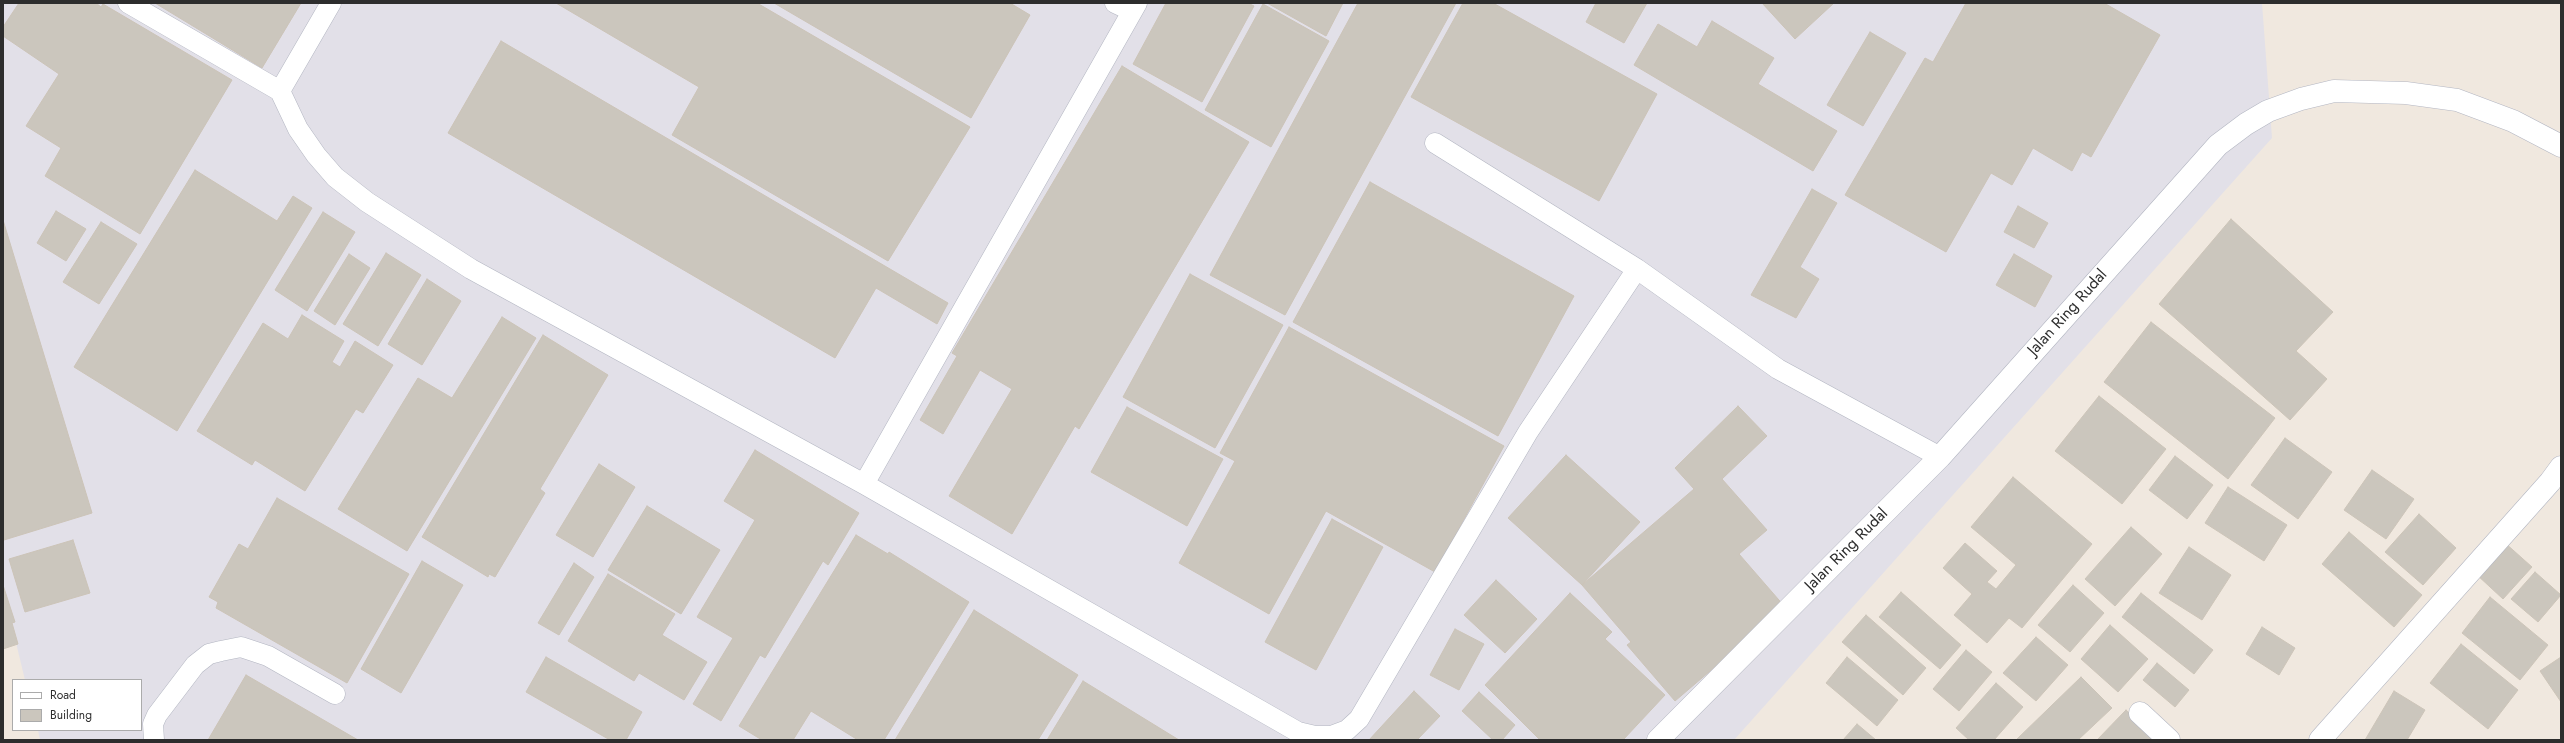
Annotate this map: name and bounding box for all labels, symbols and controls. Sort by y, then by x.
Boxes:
street label: Jalan Ring Rudal [2024,266,2112,360]
street label: Jalan Ring Rudal [1802,505,1892,595]
legend [12,679,142,731]
text: Road [50,686,76,704]
text: Building [50,706,92,724]

